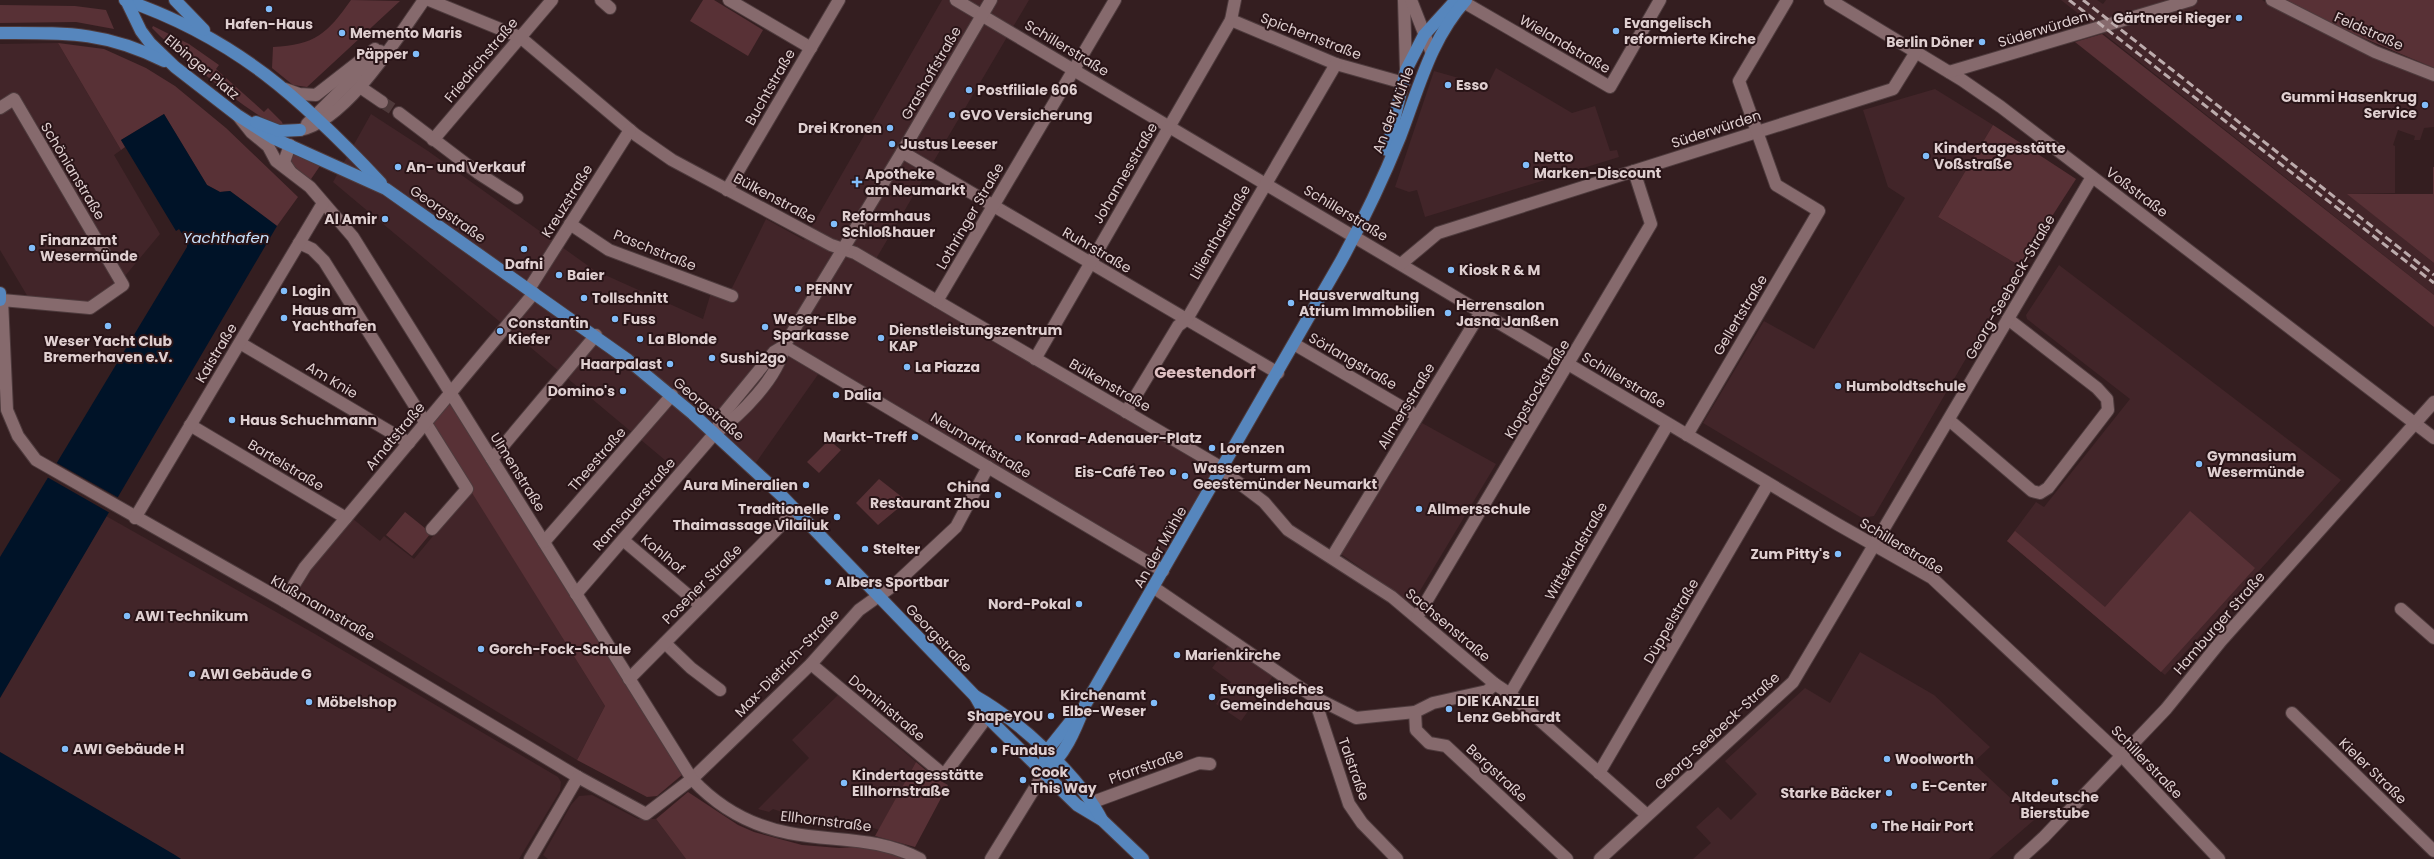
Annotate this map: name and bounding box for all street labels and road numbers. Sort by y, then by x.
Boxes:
street label: Süderwürden [1995,6,2091,52]
street label: Feldstraße [2331,7,2407,55]
street label: Spichernstraße [1258,8,1365,65]
street label: Wielandstraße [1516,10,1615,78]
street label: Friedrichstraße [439,13,523,107]
street label: Schillerstraße [1021,15,1113,81]
street label: Grashoffstraße [896,22,966,124]
street label: Elbinger Platz [160,30,244,104]
street label: Buchtstraße [740,45,800,129]
street label: An der Mühle [1367,63,1419,156]
street label: Süderwürden [1669,105,1763,153]
street label: Schönianstraße [36,118,110,224]
street label: Johannesstraße [1088,118,1162,227]
street label: Lothringer Straße [931,159,1009,273]
street label: Kreuzstraße [537,160,598,241]
street label: Voßstraße [2102,162,2173,222]
street label: Bülkenstraße [730,168,820,228]
street label: Georgstraße [406,180,490,248]
street label: Schillerstraße [1300,180,1392,246]
street label: Lilienthalstraße [1185,181,1255,283]
street label: Georg-Seebeck-Straße [1960,211,2060,363]
street label: Ruhrstraße [1059,222,1136,278]
street label: Paschstraße [611,224,700,276]
street label: Gellertstraße [1708,271,1772,359]
street label: Kaistraße [190,319,242,387]
street label: Sörlangstraße [1305,328,1401,395]
street label: Klopstockstraße [1499,335,1575,442]
street label: Schillerstraße [1578,347,1670,413]
street label: Bülkenstraße [1066,354,1155,417]
street label: Am Knie [302,357,362,403]
street label: Allmersstraße [1372,359,1440,453]
street label: Georgstraße [669,372,749,446]
street label: Arndtstraße [361,397,430,474]
street label: Neumarktstraße [927,407,1035,483]
street label: Theestraße [563,422,631,495]
street label: Ulmenstraße [486,428,551,516]
street label: Bartelstraße [244,434,328,496]
street label: Ramsauerstraße [588,453,680,555]
street label: Wittekindstraße [1540,498,1612,604]
street label: An der Mühle [1129,502,1192,592]
street label: Schillerstraße [1856,513,1948,579]
street label: Kohlhof [637,530,690,579]
street label: Posener Straße [657,539,747,629]
street label: Hamburger Straße [2169,567,2270,679]
street label: Klußmannstraße [267,570,379,646]
street label: Düppelstraße [1639,574,1704,667]
street label: Sachsenstraße [1401,583,1495,667]
street label: Georgstraße [901,599,977,677]
street label: Max-Dietrich-Straße [730,604,844,721]
street label: Georg-Seebeck-Straße [1650,667,1784,794]
street label: Doministraße [844,670,930,746]
street label: Schillerstraße [2107,721,2187,803]
street label: Kieler Straße [2334,733,2412,809]
street label: Talstraße [1333,735,1375,804]
street label: Bergstraße [1462,739,1532,807]
street label: Pfarrstraße [1106,743,1186,789]
street label: Ellhornstraße [779,805,873,837]

